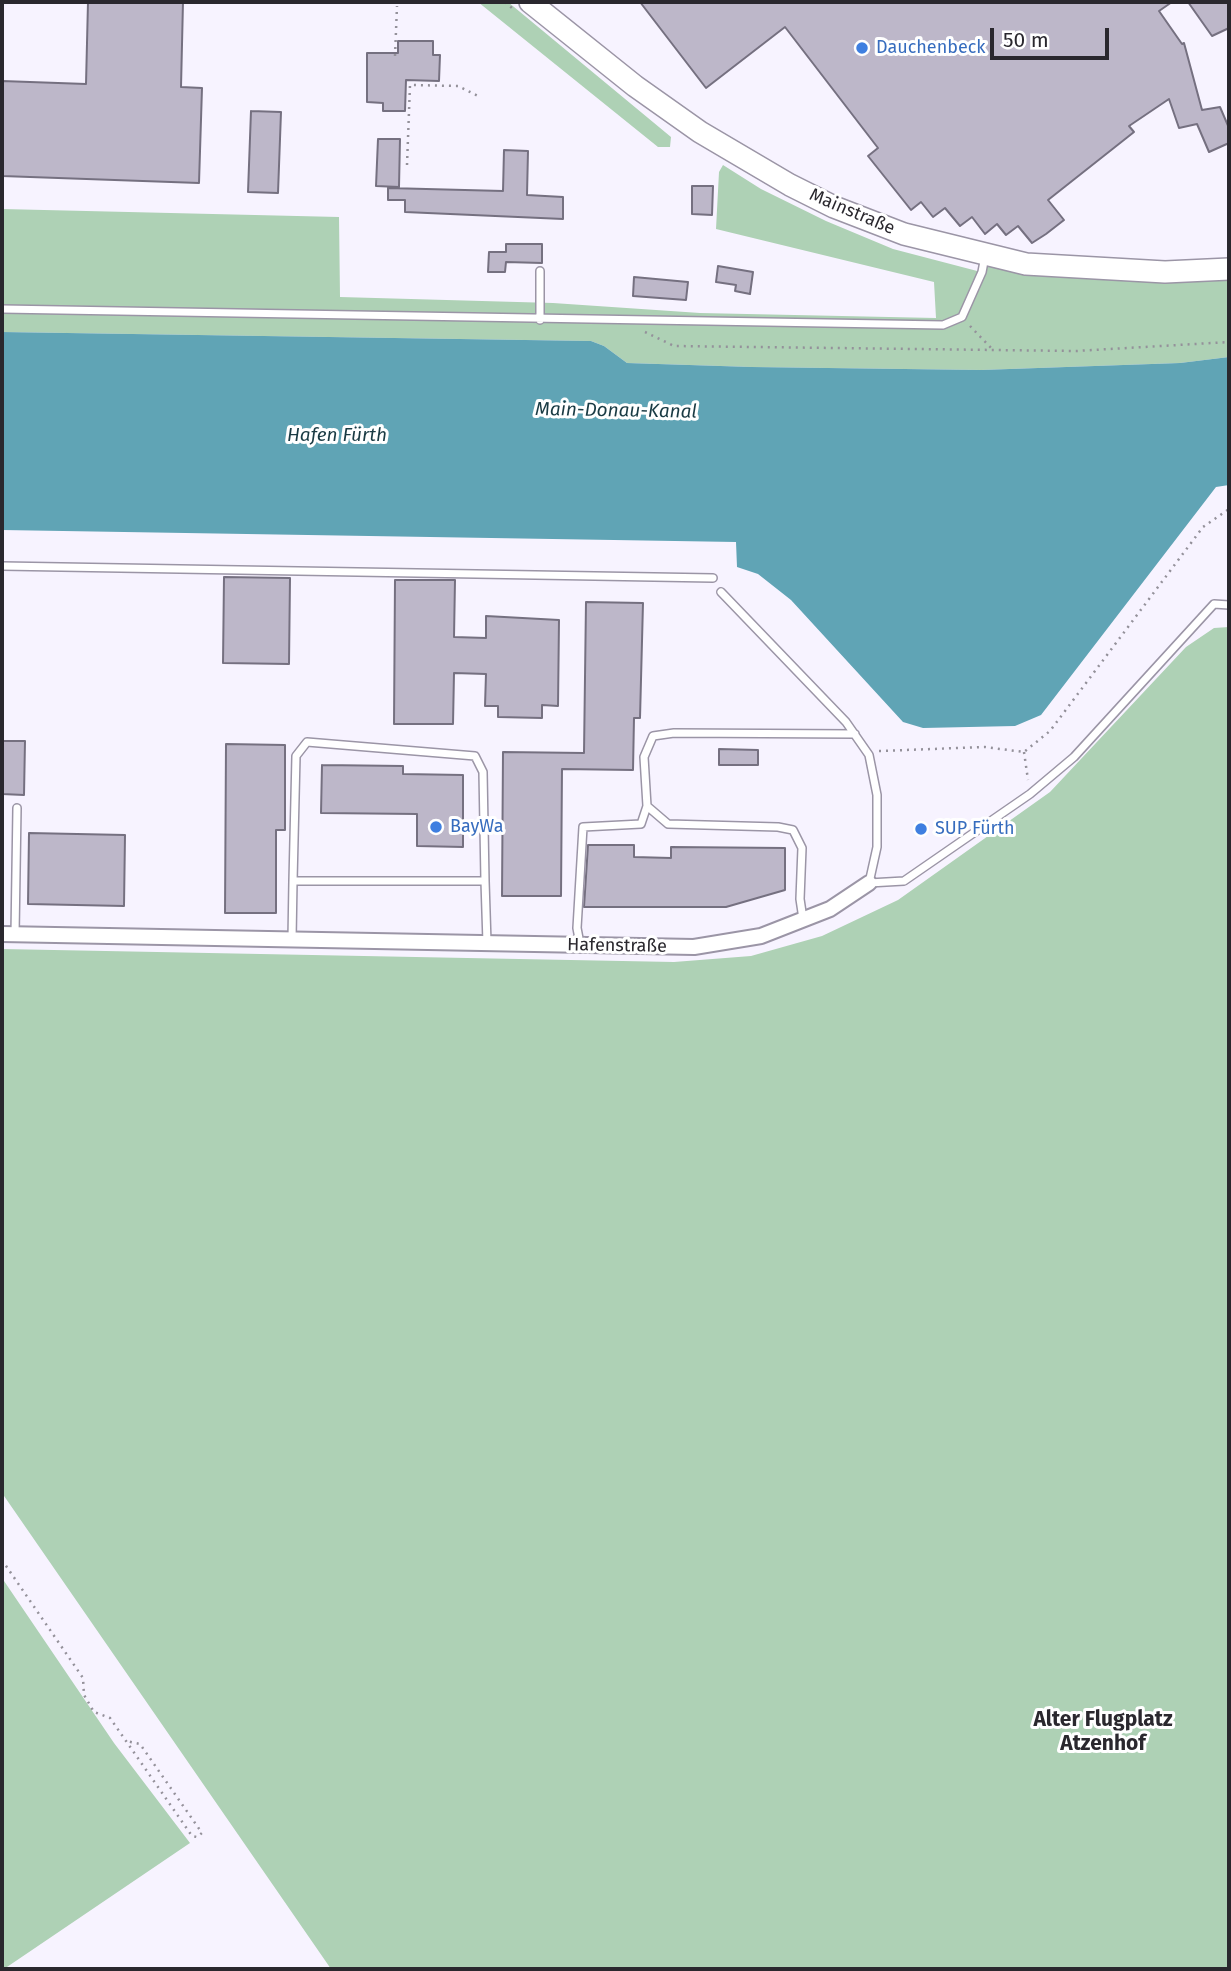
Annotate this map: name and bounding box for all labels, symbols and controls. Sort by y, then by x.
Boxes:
scale bar [993,14,1112,58]
text: 50 m [1003,27,1049,53]
place label: Dauchenbeck [876,37,986,59]
marker: Dauchenbeck [854,40,870,56]
street label: Mainstraße [806,184,898,240]
water label: Main-Donau-Kanal [535,398,697,424]
water label: Hafen Fürth [287,425,387,447]
place label: BayWa [450,816,503,838]
place label: SUP Fürth [935,818,1015,840]
marker: BayWa [428,819,444,835]
marker: SUP Fürth [913,821,929,837]
street label: Hafenstraße [567,934,667,958]
district label: Alter Flugplatz Atzenhof [1033,1707,1173,1757]

